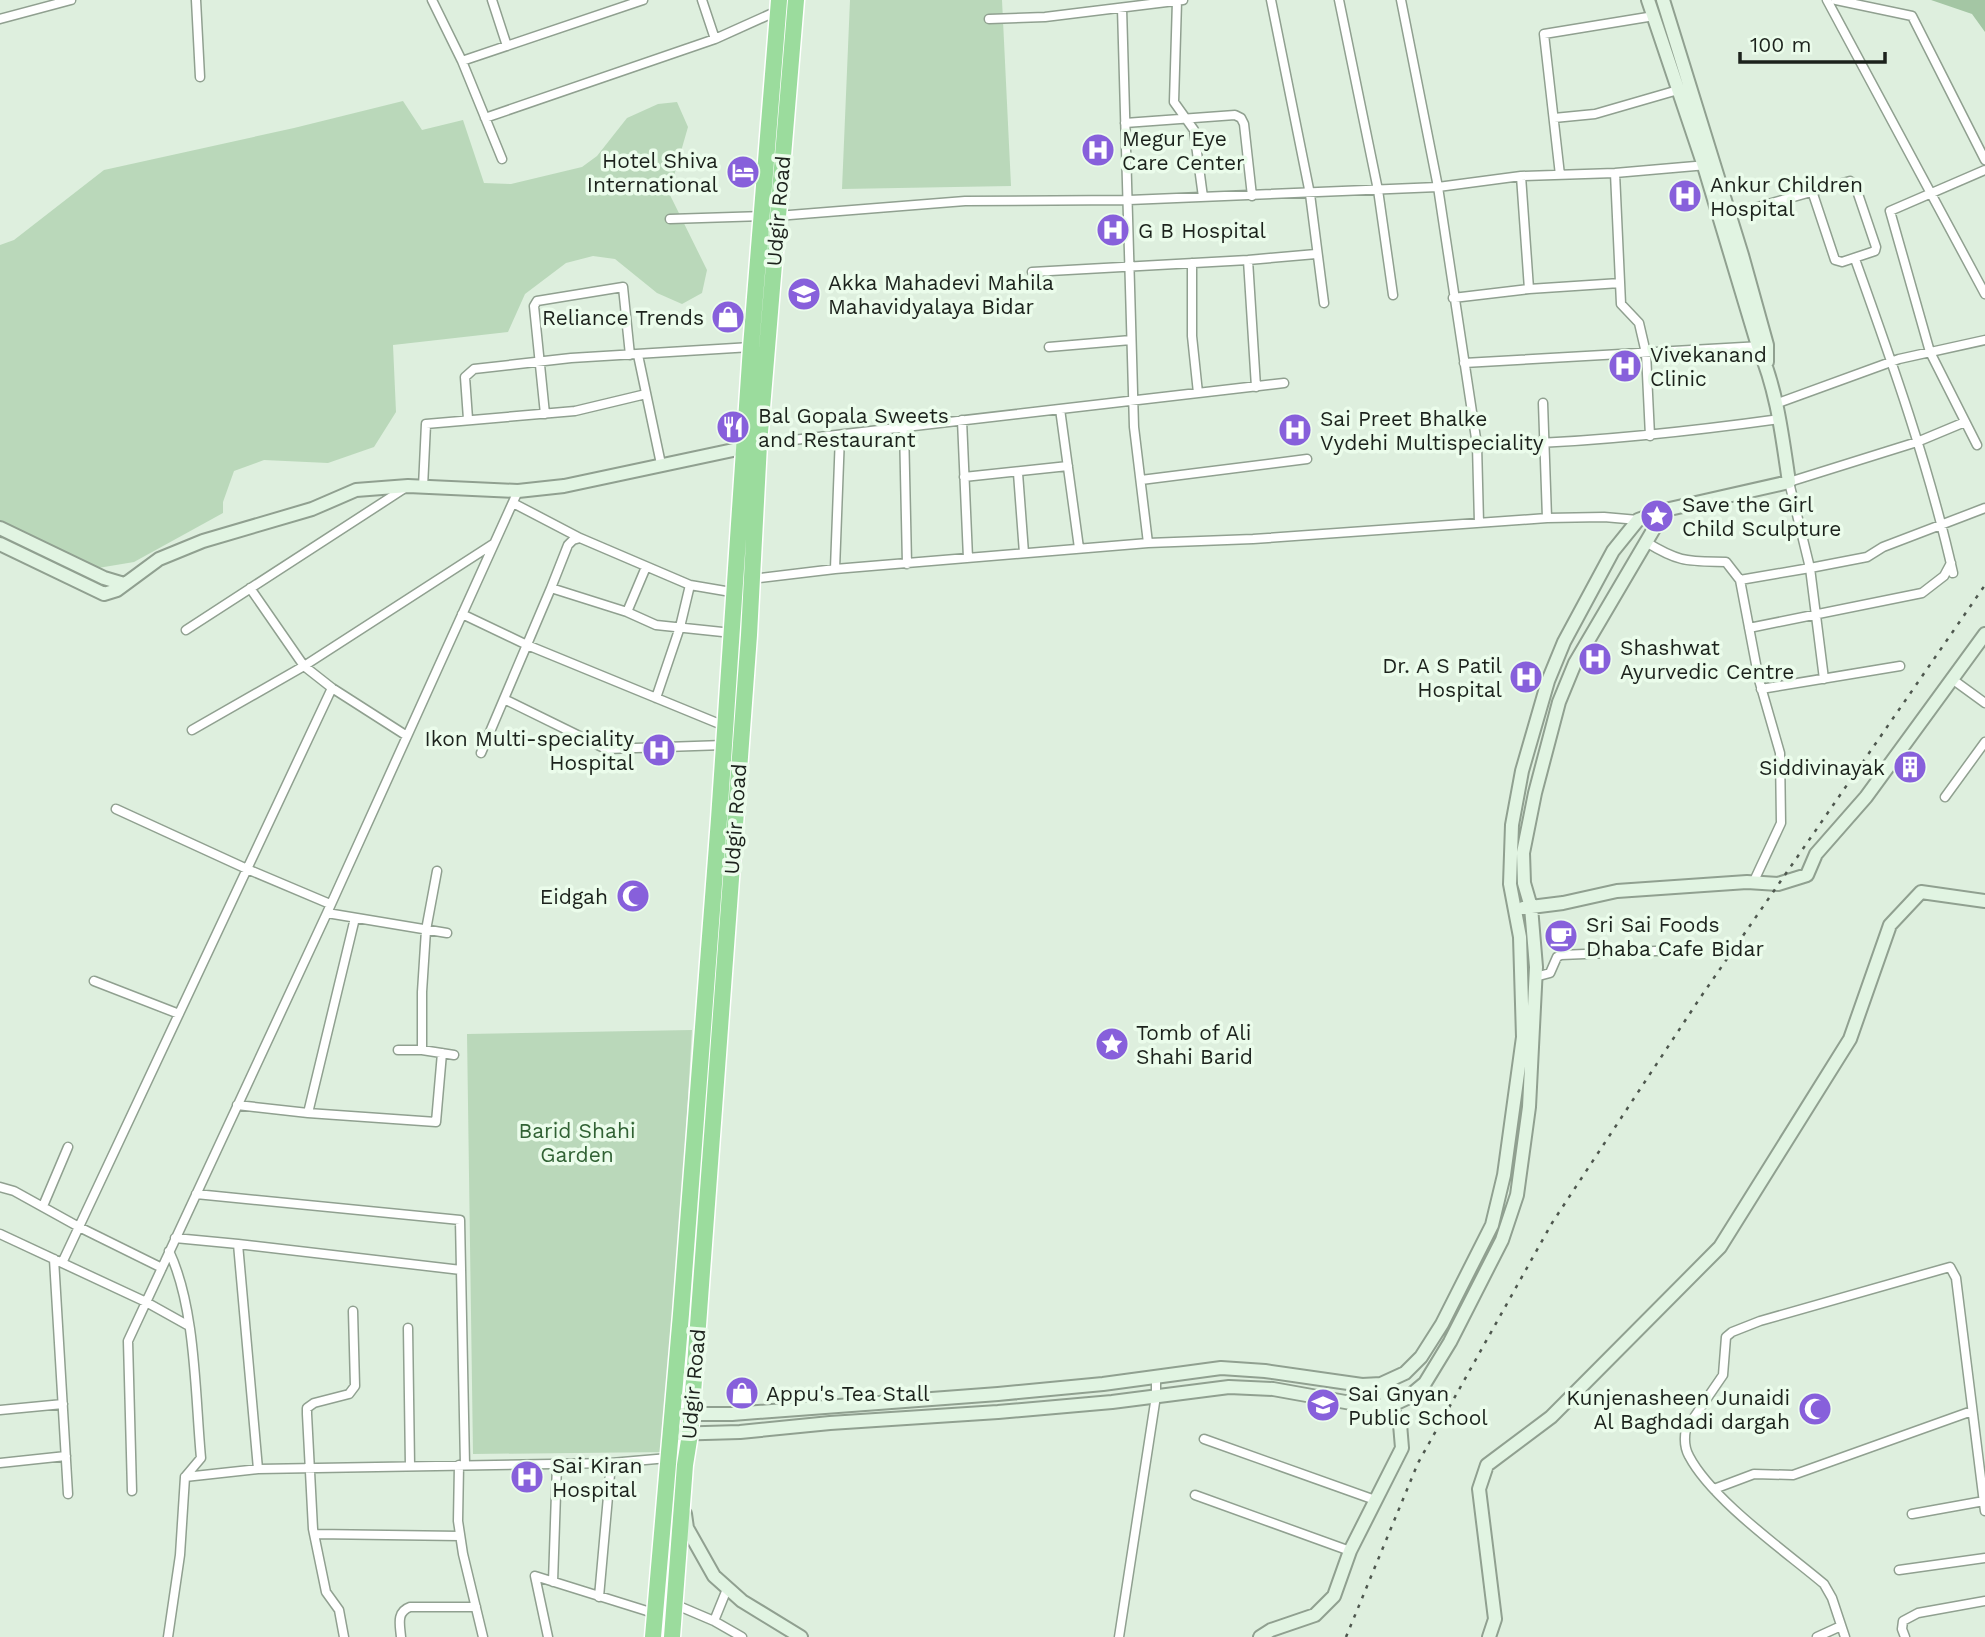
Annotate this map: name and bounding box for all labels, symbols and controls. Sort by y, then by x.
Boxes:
scale bar [1740,21,1885,65]
text: 100 m [1750,32,1812,57]
place label: Megur Eye Care Center [1122,126,1245,175]
hospital icon: Megur Eye Care Center [1079,131,1117,169]
place label: Hotel Shiva International [587,148,719,197]
hotel icon: Hotel Shiva International [724,153,762,191]
street label: Udgir Road [761,155,795,267]
place label: Ankur Children Hospital [1710,172,1863,221]
hospital icon: Ankur Children Hospital [1666,177,1704,215]
hospital icon: G B Hospital [1094,211,1132,249]
place label: G B Hospital [1138,218,1267,243]
place label: Akka Mahadevi Mahila Mahavidyalaya Bidar [828,270,1054,319]
school or university icon: Akka Mahadevi Mahila Mahavidyalaya Bidar [785,275,823,313]
shop icon: Reliance Trends [709,298,747,336]
place label: Reliance Trends [542,305,704,330]
place label: Vivekanand Clinic [1650,342,1767,391]
hospital icon: Vivekanand Clinic [1606,347,1644,385]
place label: Bal Gopala Sweets and Restaurant [758,403,949,452]
place label: Sai Preet Bhalke Vydehi Multispeciality [1320,406,1544,455]
restaurant icon: Bal Gopala Sweets and Restaurant [714,408,752,446]
hospital icon: Sai Preet Bhalke Vydehi Multispeciality [1276,411,1314,449]
place label: Save the Girl Child Sculpture [1682,492,1841,541]
place icon: Save the Girl Child Sculpture [1638,497,1676,535]
place label: Shashwat Ayurvedic Centre [1620,635,1794,684]
hospital icon: Shashwat Ayurvedic Centre [1576,640,1614,678]
place label: Dr. A S Patil Hospital [1382,653,1503,702]
hospital icon: Dr. A S Patil Hospital [1507,658,1545,696]
place label: Ikon Multi-speciality Hospital [425,726,635,775]
hospital icon: Ikon Multi-speciality Hospital [640,731,678,769]
building icon: Siddivinayak [1891,748,1929,786]
place label: Siddivinayak [1759,755,1885,780]
street label: Udgir Road [719,763,751,875]
mosque icon: Eidgah [614,877,652,915]
place label: Eidgah [540,884,608,909]
place label: Sri Sai Foods Dhaba Cafe Bidar [1586,912,1764,961]
cafe icon: Sri Sai Foods Dhaba Cafe Bidar [1542,917,1580,955]
place label: Tomb of Ali Shahi Barid [1136,1020,1253,1069]
place icon: Tomb of Ali Shahi Barid [1093,1025,1131,1063]
park label: Barid Shahi Garden [518,1118,636,1167]
street label: Udgir Road [676,1328,710,1440]
shop icon: Appu's Tea Stall [723,1374,761,1412]
place label: Appu's Tea Stall [766,1381,930,1406]
place label: Sai Gnyan Public School [1348,1381,1488,1430]
place label: Kunjenasheen Junaidi Al Baghdadi dargah [1566,1385,1790,1434]
school or university icon: Sai Gnyan Public School [1304,1386,1342,1424]
mosque icon: Kunjenasheen Junaidi Al Baghdadi dargah [1796,1390,1834,1428]
place label: Sai Kiran Hospital [552,1453,642,1502]
hospital icon: Sai Kiran Hospital [508,1458,546,1496]

